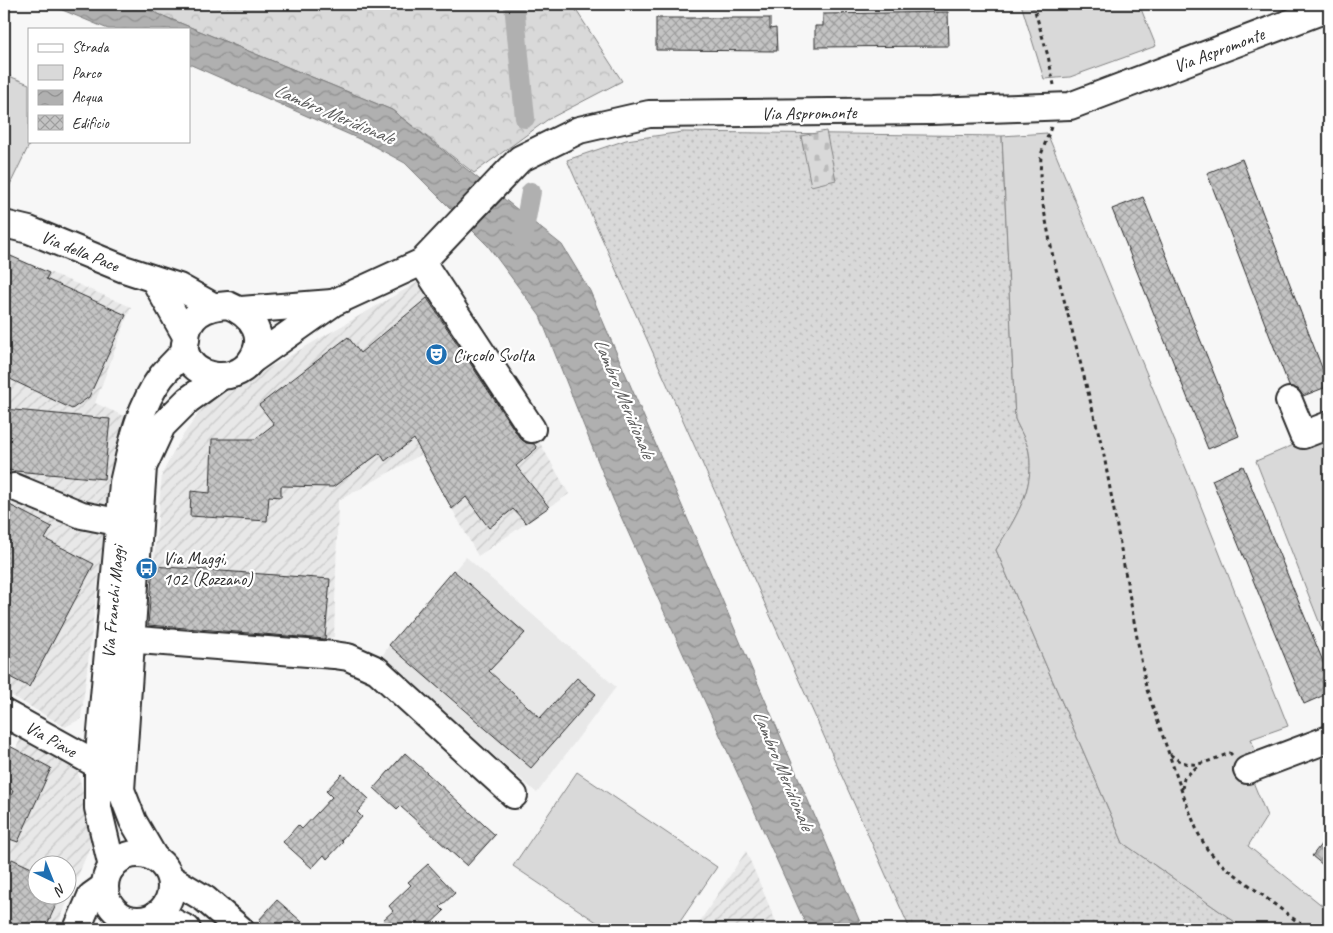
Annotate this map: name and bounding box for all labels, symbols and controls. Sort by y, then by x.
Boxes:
street label: Via Aspromonte [1171,22,1268,77]
legend [28,28,190,142]
text: Strada [72,38,109,57]
text: Parco [72,64,103,83]
water label: Lambro Meridionale [271,78,400,151]
text: Acqua [72,88,103,107]
street label: Via Aspromonte [761,101,858,125]
text: Edificio [72,114,110,133]
street label: Via della Pace [38,225,123,277]
water label: Lambro Meridionale [588,335,661,464]
theatre icon: Circolo Svolta [425,343,449,367]
place label: Circolo Svolta [453,344,536,366]
street label: Via Franchi Maggi [97,542,129,659]
place label: Via Maggi, 102 (Rozzano) [163,547,253,590]
bus stop icon: Via Maggi, 102 (Rozzano) [135,556,159,580]
water label: Lambro Meridionale [747,707,820,836]
street label: Via Piave [22,716,81,762]
north arrow [28,856,78,906]
text: N [50,880,69,900]

